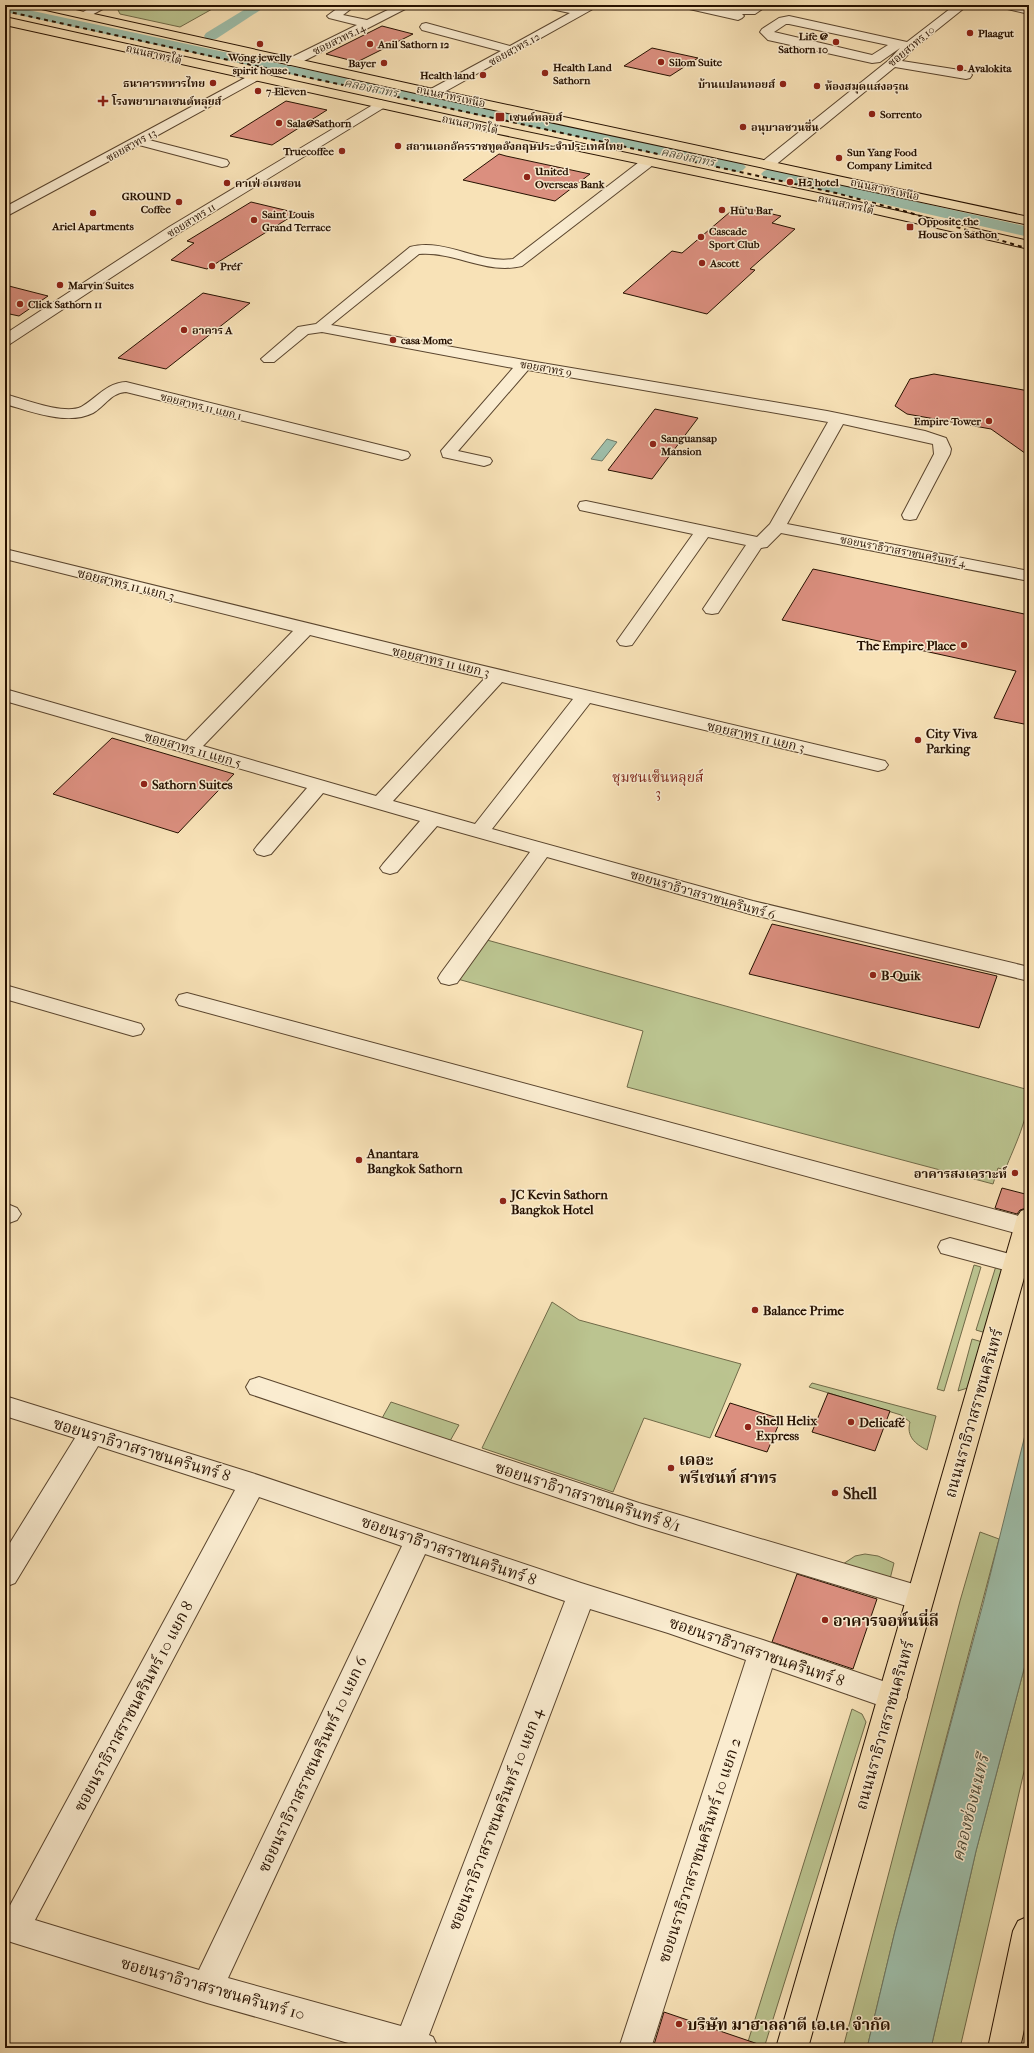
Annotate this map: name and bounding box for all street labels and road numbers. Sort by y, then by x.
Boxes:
street label: ซอยสาทร 14 [311,21,368,58]
street label: ซอยสาทร 10 [885,23,937,70]
street label: ซอยสาทร 12 [486,30,542,69]
street label: ถนนสาทรใต้ [125,41,183,67]
street label: ถนนสาทรเหนือ [415,83,487,110]
street label: ถนนสาทรใต้ [441,111,499,137]
street label: ซอยสาทร 13 [104,126,159,165]
street label: ถนนสาทรเหนือ [849,176,921,203]
street label: ถนนสาทรใต้ [817,191,875,217]
street label: ซอยสาทร 11 [165,200,218,240]
street label: ซอยสาทร 9 [519,358,573,379]
street label: ซอยสาทร 11 แยก 1 [159,390,243,423]
street label: ซอยนราธิวาสราชนครินทร์ 4 [839,533,967,570]
street label: ซอยสาทร 11 แยก 3 [76,565,176,604]
street label: ซอยสาทร 11 แยก 3 [391,643,491,680]
street label: ซอยสาทร 11 แยก 3 [706,718,806,755]
street label: ซอยสาทร 11 แยก 5 [143,729,243,771]
street label: ซอยนราธิวาสราชนครินทร์ 6 [629,867,778,923]
street label: ถนนนราธิวาสราชนครินทร์ [940,1326,1007,1500]
street label: ซอยนราธิวาสราชนครินทร์ 8 [51,1413,233,1485]
street label: ซอยนราธิวาสราชนครินทร์ 8/1 [493,1457,683,1535]
street label: ซอยนราธิวาสราชนครินทร์ 8 [359,1512,539,1589]
street label: ซอยนราธิวาสราชนครินทร์ 10 แยก 8 [70,1598,197,1815]
street label: ซอยนราธิวาสราชนครินทร์ 8 [667,1613,847,1690]
street label: ถนนนราธิวาสราชนครินทร์ [851,1638,918,1812]
street label: ซอยนราธิวาสราชนครินทร์ 10 แยก 6 [254,1653,371,1875]
street label: ซอยนราธิวาสราชนครินทร์ 10 แยก 4 [444,1705,547,1933]
street label: ซอยนราธิวาสราชนครินทร์ 10 แยก 2 [654,1735,745,1965]
street label: ซอยนราธิวาสราชนครินทร์ 10 [119,1953,307,2024]

